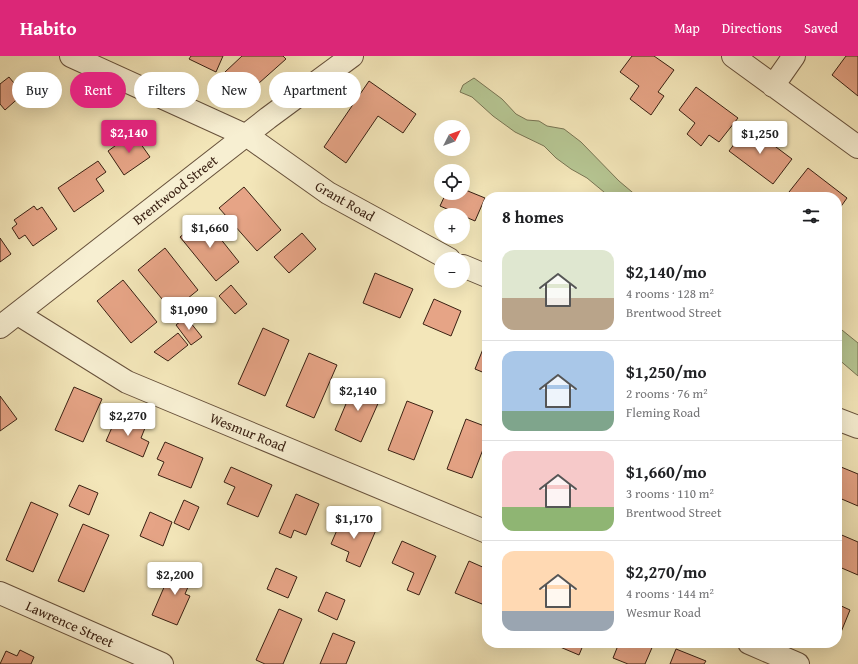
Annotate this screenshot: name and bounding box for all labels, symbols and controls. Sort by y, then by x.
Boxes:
text: Habito [20,14,77,42]
text: Map [674,18,700,38]
text: Directions [722,18,782,38]
text: Saved [804,18,838,38]
chip: Buy [12,72,62,108]
chip: Rent [70,72,126,108]
chip: Filters [134,72,199,108]
chip: New [207,72,261,108]
chip: Apartment [269,72,361,108]
pin: $2,140 [96,120,162,154]
north arrow [434,120,470,156]
map controls [434,120,470,288]
pin: $1,250 [727,121,793,155]
text: $2,140 [110,123,148,142]
text: $1,250 [741,124,779,143]
street label: Brentwood Street [128,150,222,230]
button: locate [434,164,470,200]
street label: Grant Road [312,176,379,226]
text: 8 homes [502,204,564,229]
icon: filters [800,205,822,227]
button: + [434,208,470,244]
pin: $1,660 [177,215,243,249]
text: $1,660 [191,218,229,237]
button: − [434,252,470,288]
text: $2,140/mo [626,259,707,284]
icon: home [534,266,582,314]
text: 4 rooms · 128 m² [626,284,714,303]
pin: $1,090 [156,297,222,331]
text: $1,090 [170,300,208,319]
text: Brentwood Street [626,303,722,322]
text: $1,250/mo [626,359,707,384]
icon: home [534,367,582,415]
pin: $2,140 [325,378,391,412]
text: $2,140 [339,381,377,400]
text: 2 rooms · 76 m² [626,384,708,403]
pin: $2,270 [95,403,161,437]
text: Fleming Road [626,403,700,422]
text: $2,270 [109,406,147,425]
street label: Wesmur Road [207,408,290,457]
text: $1,660/mo [626,459,707,484]
icon: home [534,467,582,515]
text: 3 rooms · 110 m² [626,484,714,503]
text: Brentwood Street [626,503,722,522]
pin: $1,170 [321,506,387,540]
text: $1,170 [335,509,373,528]
text: $2,270/mo [626,559,707,584]
pin: $2,200 [142,562,208,596]
text: $2,200 [156,565,194,584]
icon: home [534,567,582,615]
text: 4 rooms · 144 m² [626,584,714,603]
street label: Lawrence Street [23,596,117,652]
text: Wesmur Road [626,603,701,622]

